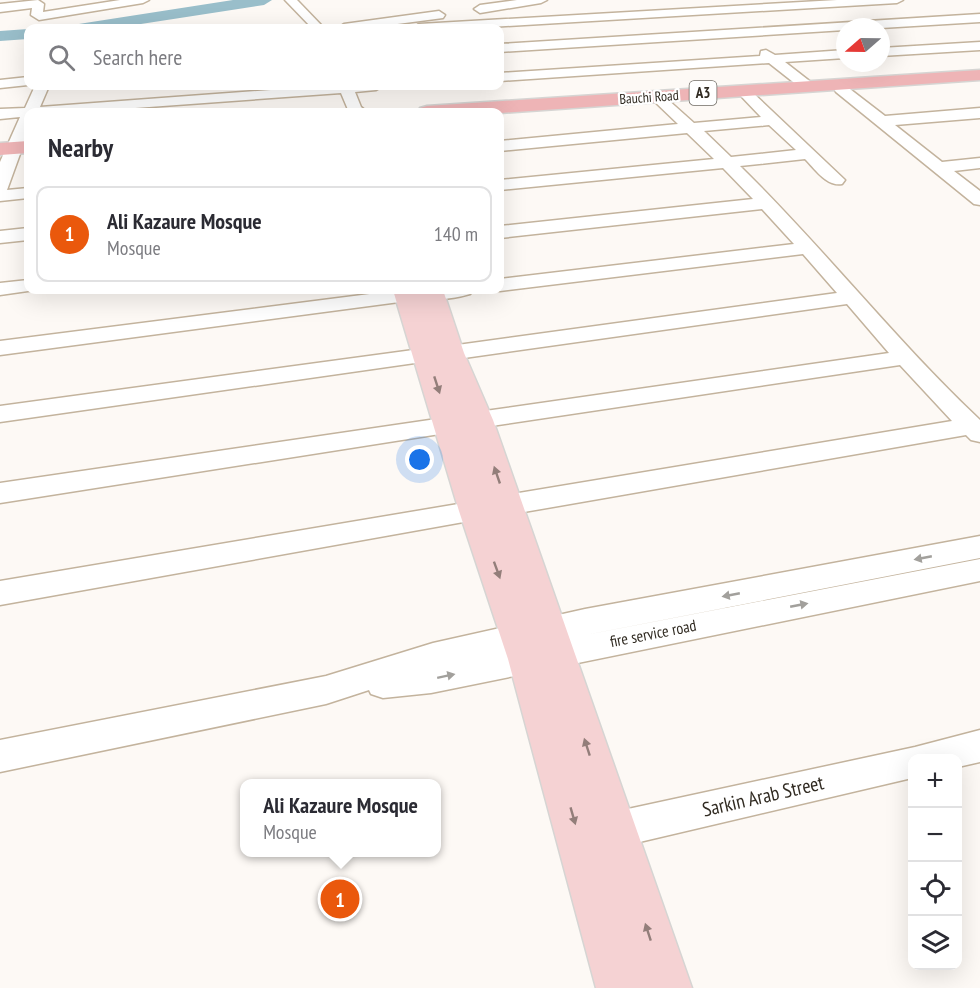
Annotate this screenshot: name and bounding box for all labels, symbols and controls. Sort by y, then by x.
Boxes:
north arrow [836,18,890,72]
search box [24,24,504,90]
icon: search [45,41,78,74]
text: Search here [93,43,182,71]
road number: A3 [690,81,716,105]
street label: Bauchi Road [619,86,679,108]
text: Nearby [48,131,113,164]
text: Ali Kazaure Mosque [107,207,262,235]
text: 1 [65,221,74,247]
text: 140 m [434,221,478,247]
text: Mosque [107,235,161,261]
one-way arrow [433,376,442,394]
your location [405,445,434,474]
one-way arrow [491,466,501,484]
one-way arrow [913,554,932,563]
one-way arrow [493,561,503,579]
one-way arrow [721,590,740,599]
one-way arrow [789,600,808,609]
street label: fire service road [608,615,698,651]
one-way arrow [437,671,456,680]
one-way arrow [581,738,591,756]
map controls [908,754,962,970]
button: + [908,754,962,808]
street label: Sarkin Arab Street [700,769,827,823]
popup [240,779,441,857]
text: Ali Kazaure Mosque [263,791,418,819]
one-way arrow [569,807,578,825]
button: − [908,808,962,862]
text: Mosque [263,819,317,845]
button: locate [908,862,962,916]
pin: 1 [320,876,360,922]
button: layers [908,916,962,970]
one-way arrow [642,923,652,941]

